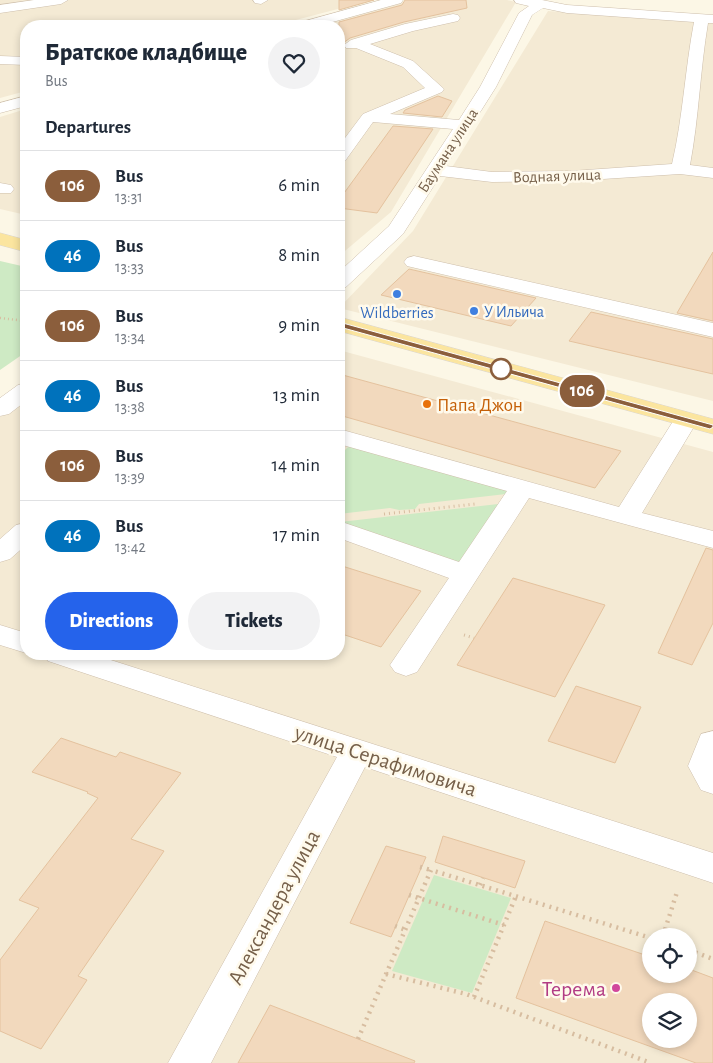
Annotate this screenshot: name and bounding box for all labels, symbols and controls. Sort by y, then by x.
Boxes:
button: heart [268,37,320,89]
text: Братское кладбище [45,41,247,65]
text: Bus [45,73,68,89]
street label: Баумана улица [415,106,482,196]
text: Departures [45,118,131,137]
street label: Водная улица [513,166,601,187]
text: Bus [115,167,143,186]
text: 6 min [278,176,320,195]
text: 106 [60,177,85,195]
text: 13:31 [115,189,143,205]
text: Bus [115,237,143,256]
text: 8 min [278,246,320,265]
text: 46 [64,247,81,265]
text: 13:33 [115,259,144,275]
marker: Wildberries [391,288,403,300]
place label: У Ильича [484,304,544,320]
place label: Wildberries [360,305,434,321]
marker: У Ильича [468,305,480,317]
text: Bus [115,307,143,326]
text: 9 min [278,316,320,335]
text: 106 [60,317,85,335]
text: 13:34 [115,329,145,345]
unlabelled marker [490,358,512,380]
line badge: 106 [553,375,611,407]
text: Bus [115,377,143,396]
text: 106 [570,382,594,400]
text: 13 min [273,386,320,405]
text: 46 [64,387,81,405]
place label: Папа Джон [437,396,523,415]
marker: Папа Джон [421,398,433,410]
text: 13:38 [115,399,145,415]
text: Bus [115,447,143,466]
text: 14 min [272,456,320,475]
text: 106 [60,457,85,475]
text: 13:39 [115,469,145,485]
text: Bus [115,517,143,536]
text: 17 min [273,526,320,545]
text: 46 [64,527,81,545]
text: 13:42 [115,539,146,555]
button: Directions [45,592,178,650]
button: Tickets [188,592,320,650]
street label: улица Серафимовича [291,721,479,801]
street label: Александера улица [224,826,324,988]
map controls [642,928,697,1048]
button: locate [642,928,697,983]
place label: Терема [542,978,606,1000]
marker: Терема [610,982,622,994]
button: layers [642,993,697,1048]

